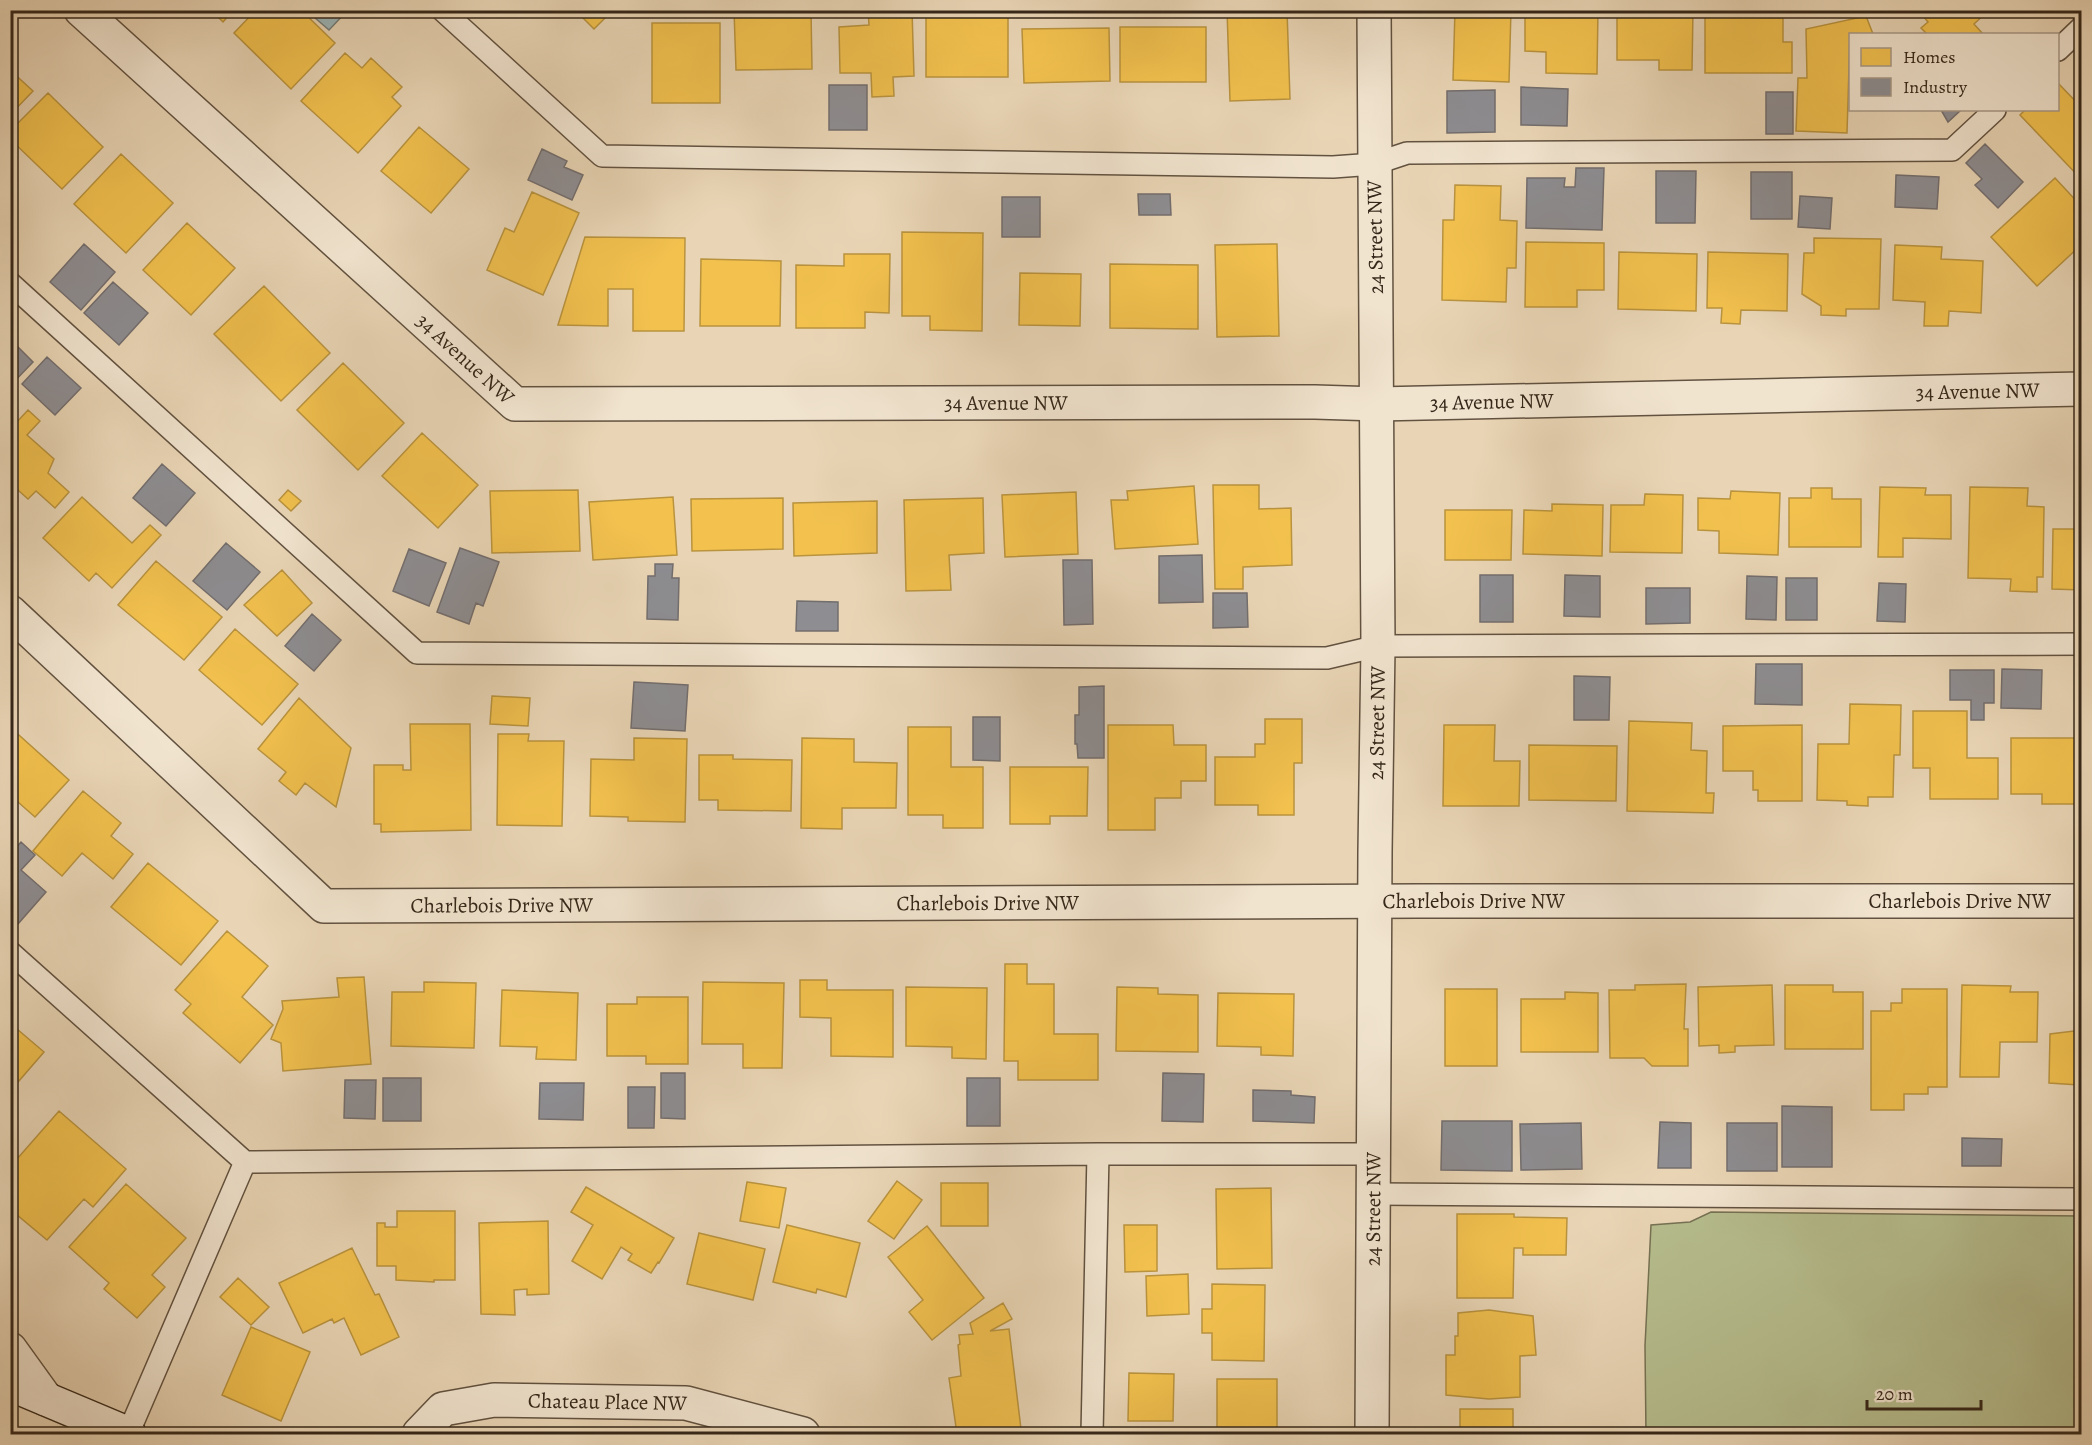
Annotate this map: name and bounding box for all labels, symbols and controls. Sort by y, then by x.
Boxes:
legend [1849,33,2059,111]
text: Homes [1903,45,1955,69]
text: Industry [1903,75,1968,99]
street label: 24 Street NW [1360,179,1390,294]
street label: 34 Avenue NW [410,307,521,411]
street label: 34 Avenue NW [1915,376,2040,407]
street label: 34 Avenue NW [1430,386,1554,417]
street label: 34 Avenue NW [944,389,1068,417]
street label: 24 Street NW [1362,665,1392,780]
street label: Charlebois Drive NW [1383,887,1566,915]
street label: Charlebois Drive NW [1869,887,2052,915]
street label: Charlebois Drive NW [897,889,1080,917]
street label: Charlebois Drive NW [411,891,594,920]
street label: 24 Street NW [1359,1151,1387,1266]
scale bar [1867,1373,1981,1411]
text: 20 m [1876,1382,1913,1406]
street label: Chateau Place NW [528,1387,688,1417]

